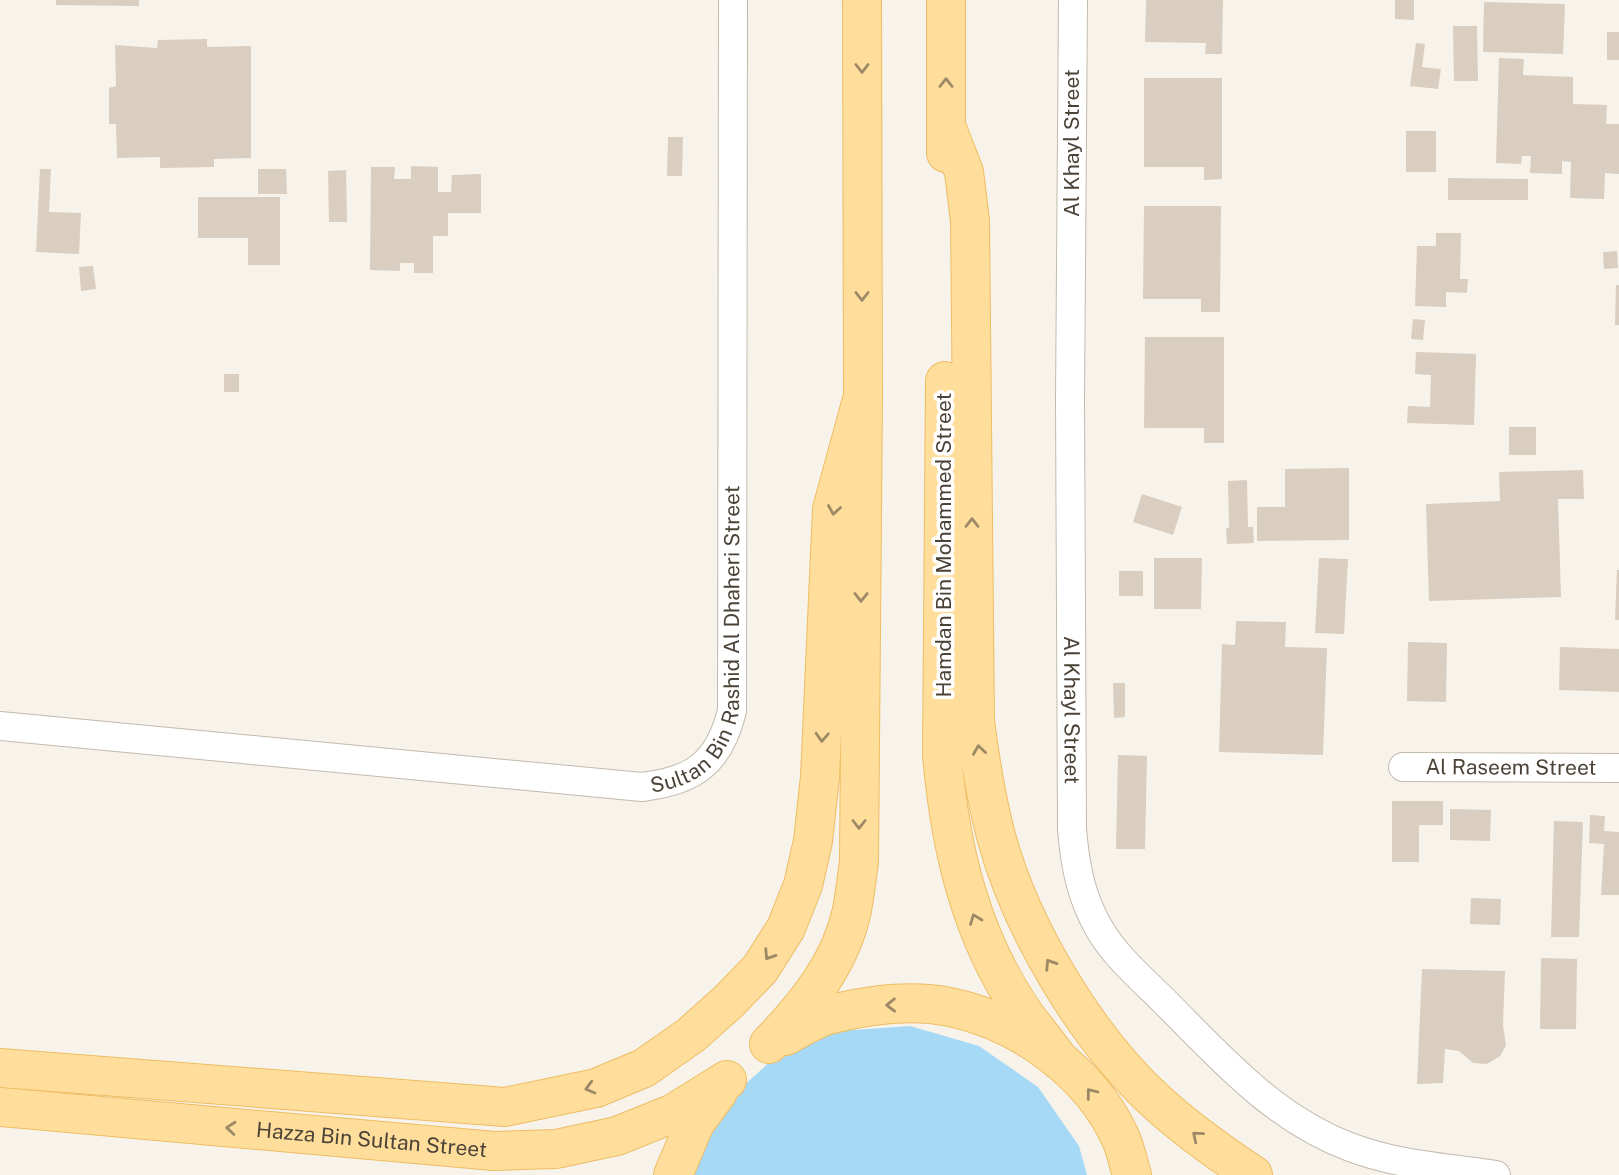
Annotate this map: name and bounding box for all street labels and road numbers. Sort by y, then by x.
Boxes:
street label: Al Khayl Street [1059,69,1084,217]
street label: Hamdan Bin Mohammed Street [931,393,956,698]
street label: Sultan Bin Rashid Al Dhaheri Street [648,485,744,798]
street label: Al Khayl Street [1059,636,1085,784]
street label: Al Raseem Street [1425,754,1597,780]
street label: Hazza Bin Sultan Street [255,1117,488,1162]

